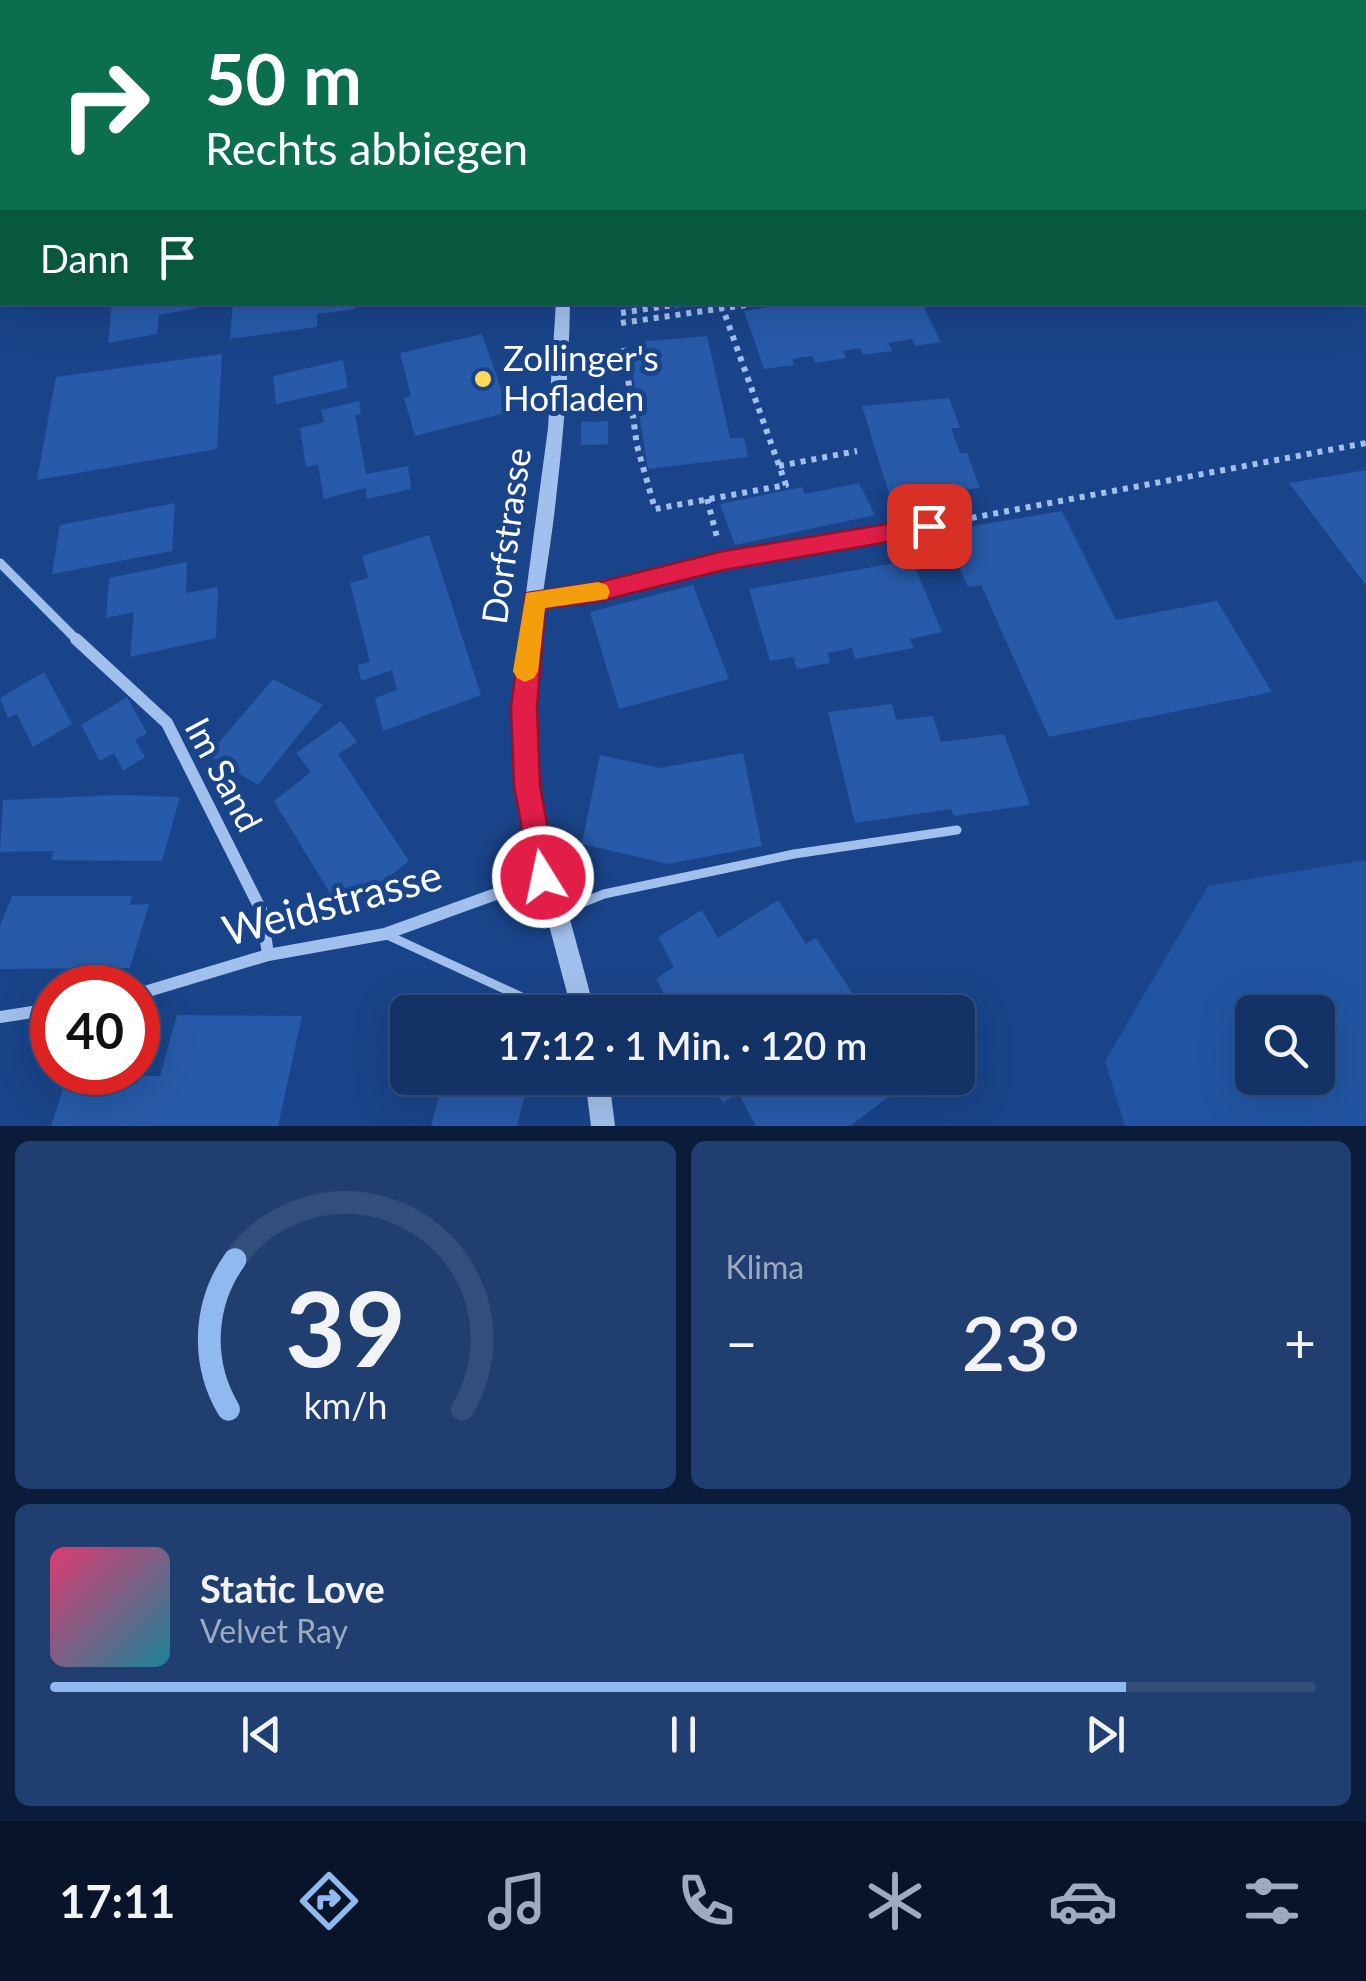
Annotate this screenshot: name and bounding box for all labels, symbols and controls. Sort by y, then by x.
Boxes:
text: 50 m [205,36,362,120]
icon: right [40,40,170,170]
text: Rechts abbiegen [205,121,528,175]
icon: arrive [150,230,205,285]
text: Dann [40,235,130,281]
place label: Zollinger's Hofladen [503,336,659,418]
marker: Zollinger's Hofladen [472,368,494,390]
street label: Dorfstrasse [472,445,538,627]
pin [887,484,972,569]
icon: arrive [902,499,957,554]
street label: Im Sand [177,710,272,838]
position arrow [491,825,595,929]
street label: Weidstrasse [217,849,447,955]
speed limit sign: 40 [30,965,160,1095]
map controls [1235,995,1335,1095]
button: search [1235,995,1335,1095]
text: 17:12 · 1 Min. · 120 m [498,1022,867,1068]
text: Klima [726,1247,804,1286]
text: 39 [285,1264,406,1389]
text: 23° [962,1297,1080,1387]
text: − [726,1309,757,1375]
text: + [1284,1309,1316,1375]
text: km/h [303,1384,387,1427]
text: Static Love [200,1565,385,1611]
text: Velvet Ray [200,1611,348,1650]
icon: previous [234,1707,289,1762]
icon: pause [656,1707,711,1762]
icon: next [1078,1707,1133,1762]
icon: directions [294,1866,364,1936]
icon: music [482,1866,552,1936]
icon: phone [671,1866,741,1936]
icon: climate [860,1866,930,1936]
icon: car [1048,1866,1118,1936]
icon: filters [1237,1866,1307,1936]
text: 17:11 [59,1874,175,1928]

